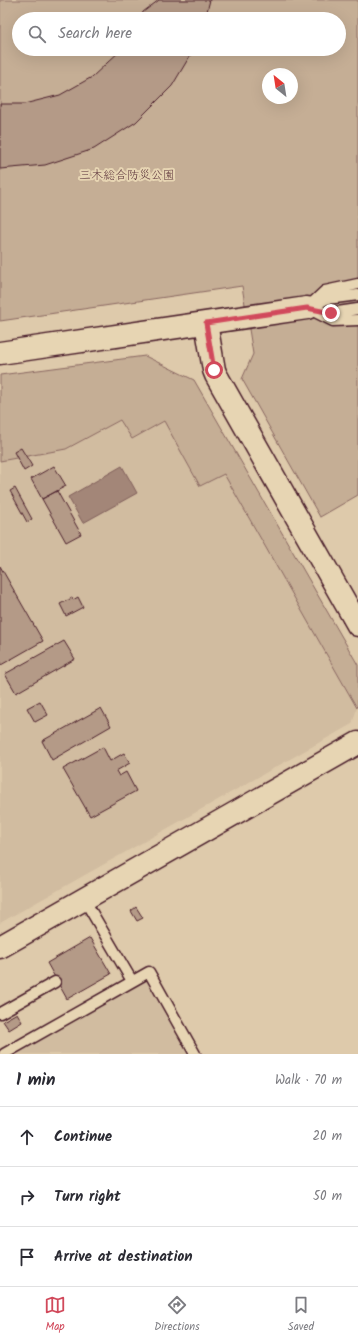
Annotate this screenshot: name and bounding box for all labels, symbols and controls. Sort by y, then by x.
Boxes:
search box [12,12,346,56]
text: Search here [58,22,132,46]
icon: search [26,23,48,45]
north arrow [262,68,298,104]
park label: 三木総合防災公園 [79,166,175,185]
route end [322,304,340,322]
route start [205,361,223,379]
text: 1 min [16,1067,55,1094]
text: Walk · 70 m [275,1070,342,1091]
text: Continue [54,1125,112,1149]
icon: ahead [16,1126,38,1148]
text: 20 m [312,1126,342,1147]
text: Turn right [54,1185,121,1209]
icon: right [16,1186,38,1208]
text: 50 m [313,1186,342,1207]
text: Arrive at destination [54,1245,193,1269]
icon: arrive [16,1246,38,1268]
tab: Map [44,1294,66,1336]
tab: Directions [154,1294,200,1336]
tab: Saved [288,1294,314,1336]

